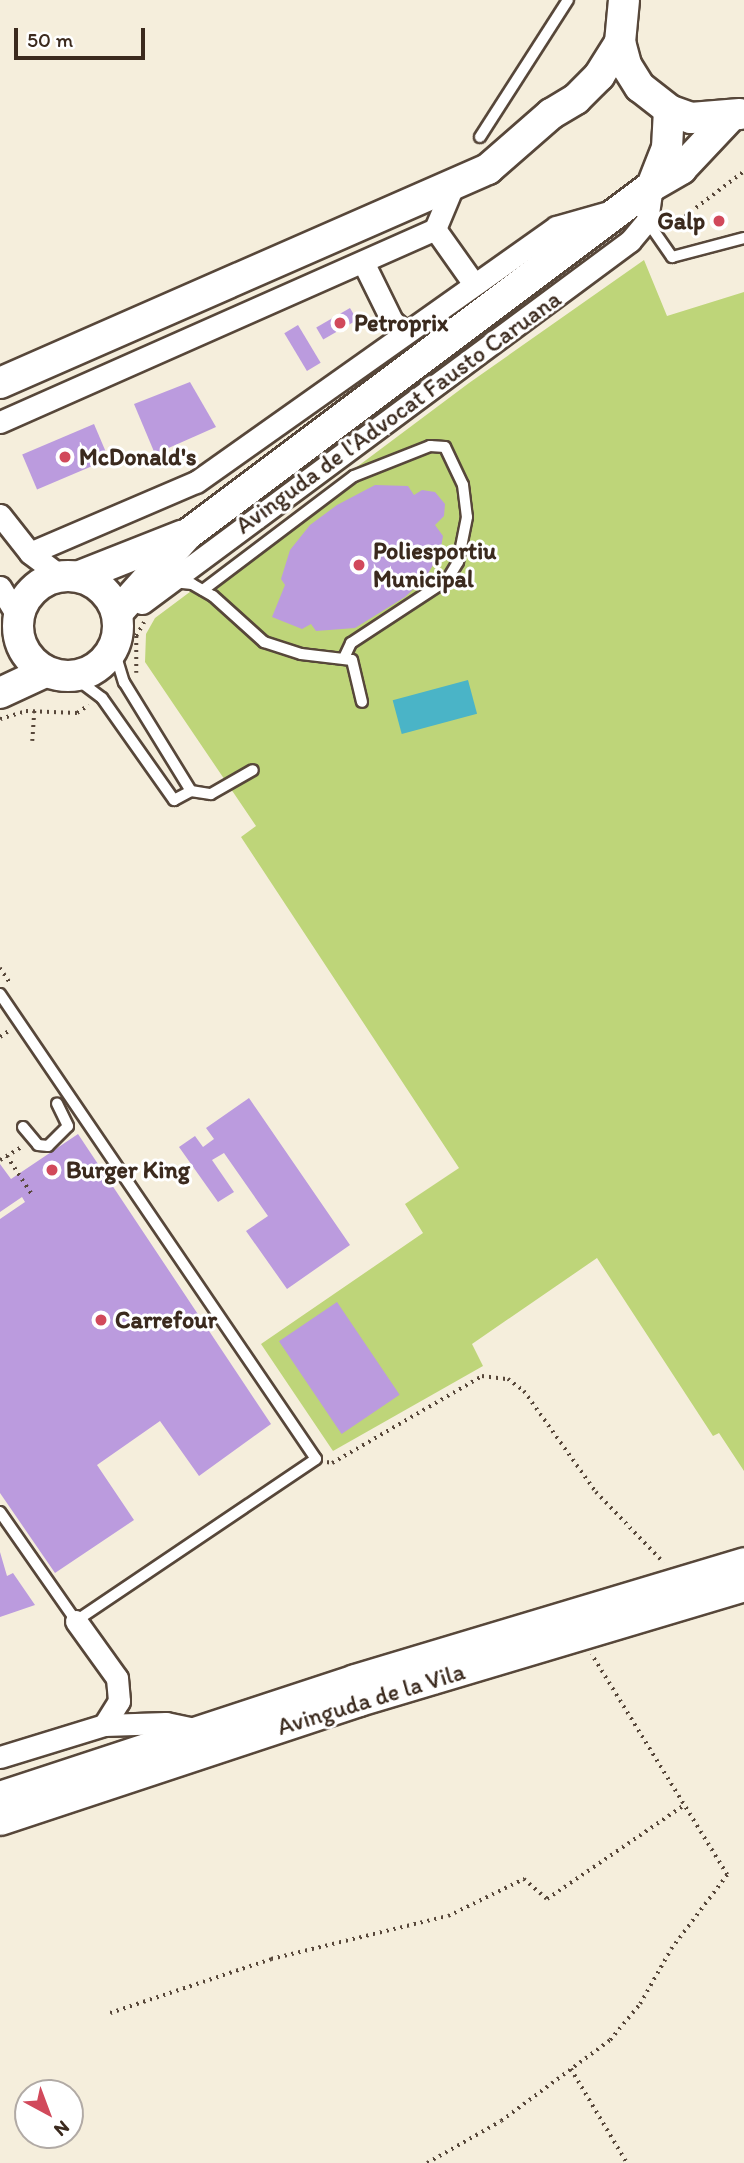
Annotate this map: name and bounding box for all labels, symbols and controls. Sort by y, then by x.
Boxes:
scale bar [18,14,149,58]
text: 50 m [27,27,73,52]
place label: Galp [657,207,705,235]
marker: Galp [711,213,727,229]
street label: Avinguda de l'Advocat Fausto Caruana [230,284,566,540]
place label: Petroprix [354,309,448,337]
marker: Petroprix [332,315,348,331]
place label: McDonald's [79,443,196,471]
marker: McDonald's [57,449,73,465]
place label: Poliesportiu Municipal [373,537,496,593]
marker: Poliesportiu Municipal [351,557,367,573]
place label: Burger King [66,1156,190,1184]
marker: Burger King [44,1162,60,1178]
place label: Carrefour [115,1306,217,1334]
marker: Carrefour [93,1312,109,1328]
street label: Avinguda de la Vila [273,1657,469,1741]
north arrow [14,2079,84,2149]
text: N [49,2116,74,2142]

